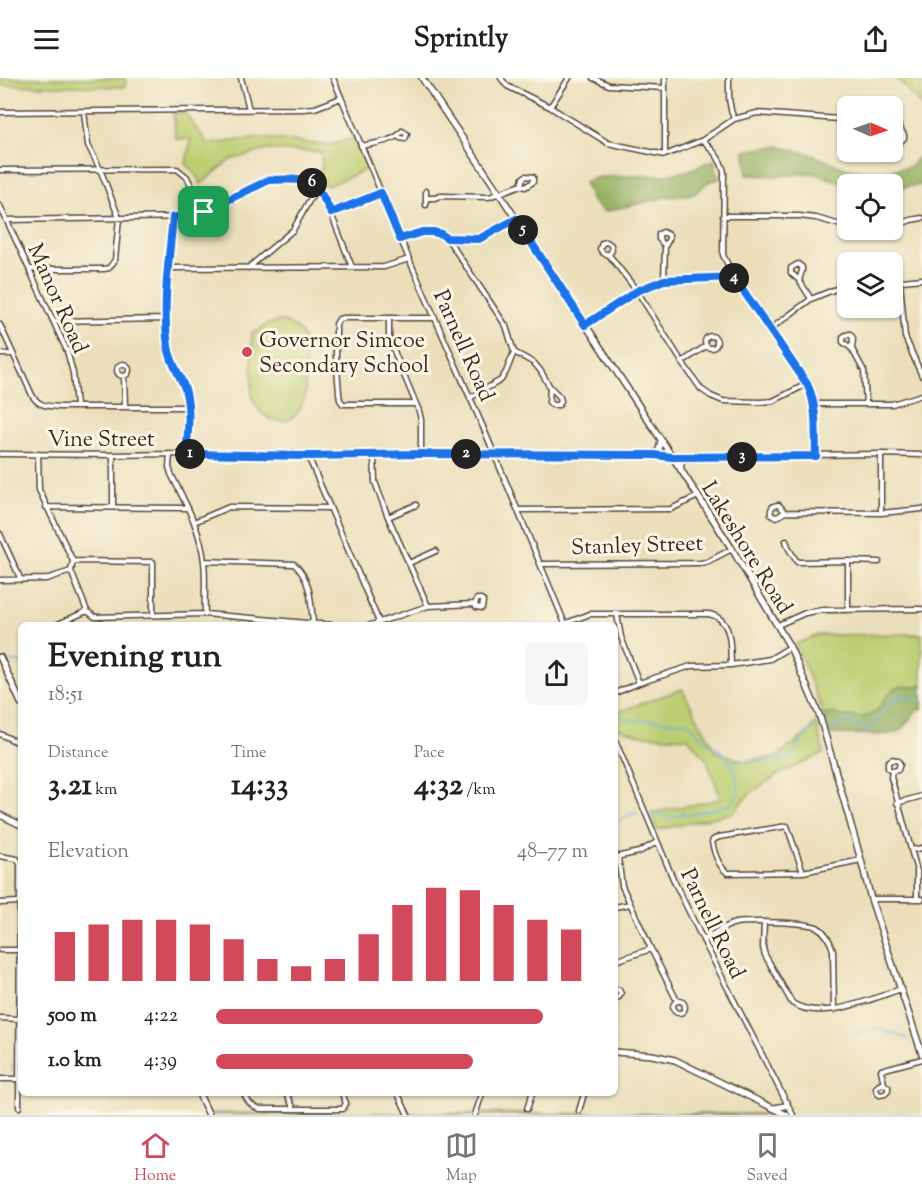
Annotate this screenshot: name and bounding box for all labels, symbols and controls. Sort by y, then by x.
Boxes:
text: Sprintly [414,20,508,59]
icon: menu [30,23,63,56]
icon: share [859,23,892,56]
north arrow [837,96,903,162]
map controls [837,96,903,318]
pin: 6 [297,168,327,198]
text: 6 [308,171,316,194]
button: locate [837,174,903,240]
pin [178,186,229,237]
icon: arrive [187,195,220,228]
pin: 5 [508,215,538,245]
text: 5 [520,218,526,241]
street label: Manor Road [18,239,95,359]
button: layers [837,252,903,318]
pin: 4 [719,263,749,293]
text: 4 [730,266,738,289]
street label: Parnell Road [423,285,501,407]
place label: Governor Simcoe Secondary School [259,326,429,383]
marker: Governor Simcoe Secondary School [240,345,254,359]
street label: Vine Street [47,425,155,457]
pin: 1 [175,439,205,469]
pin: 2 [451,439,481,469]
text: 1 [187,442,193,465]
text: 2 [462,442,470,465]
pin: 3 [727,442,757,472]
text: 3 [739,445,745,468]
street label: Lakeshore Road [692,476,799,621]
street label: Stanley Street [571,529,704,565]
text: Evening run [48,634,222,682]
button: share [525,642,588,705]
text: 18:51 [48,681,84,710]
text: Distance [48,742,108,765]
text: Time [231,742,267,765]
text: Pace [414,742,445,765]
text: 3.21 [48,765,92,808]
text: 14:33 [231,765,288,808]
text: 4:32 [414,765,463,808]
text: km [92,779,117,802]
text: /km [463,779,495,802]
text: Elevation [48,838,129,867]
text: 48–77 m [517,838,588,867]
street label: Parnell Road [671,864,752,985]
text: 500 m [48,1002,97,1031]
text: 4:22 [144,1002,178,1031]
text: 1.0 km [48,1047,102,1076]
text: 4:39 [144,1047,177,1076]
tab: Home [134,1129,176,1188]
tab: Map [445,1129,478,1188]
tab: Saved [747,1129,788,1188]

